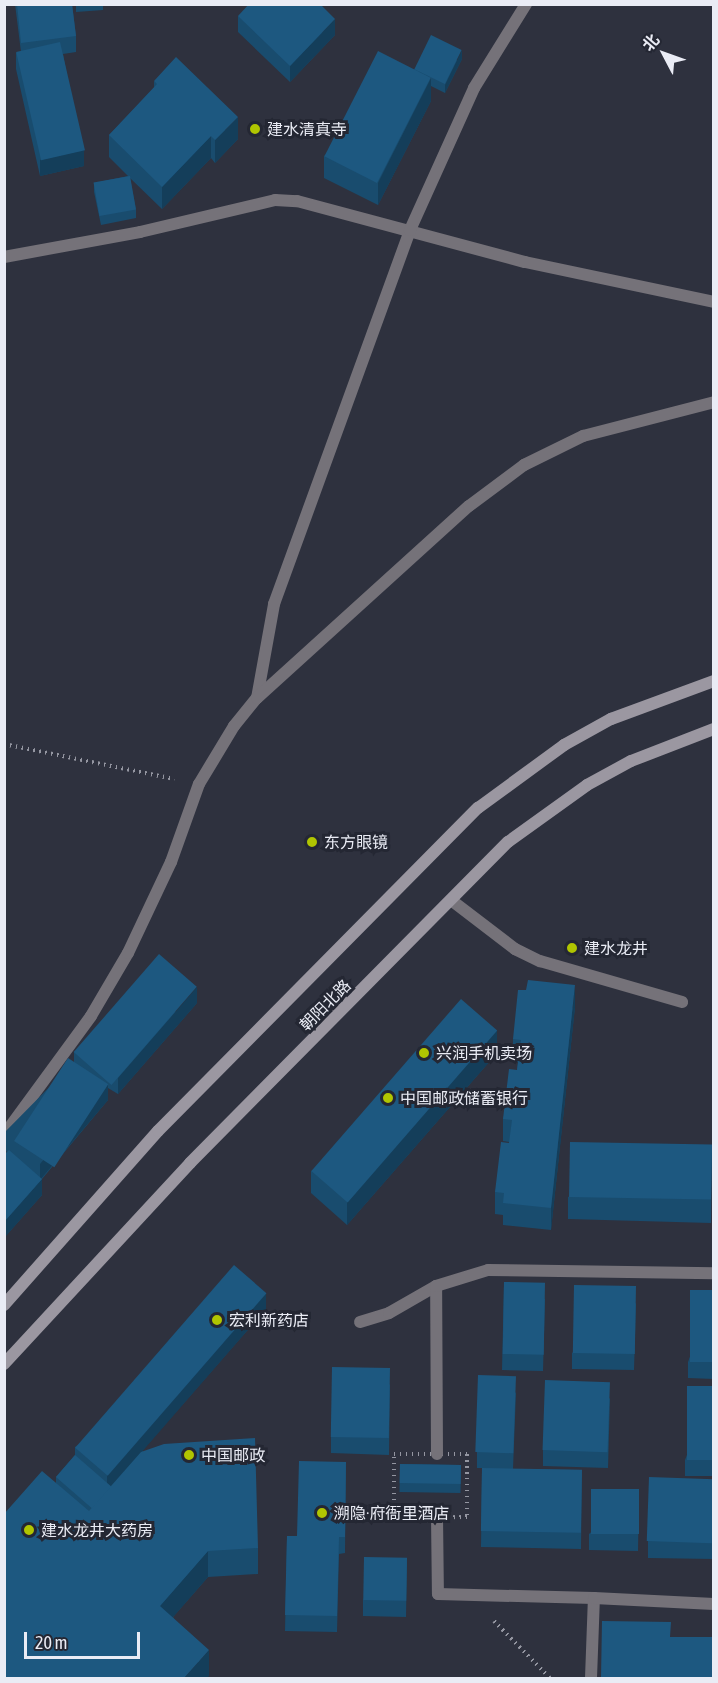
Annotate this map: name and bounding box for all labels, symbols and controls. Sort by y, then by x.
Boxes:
north arrow [634,24,694,84]
text: 北 [638,30,662,54]
place label: 建水清真寺 [267,119,347,139]
marker: 建水清真寺 [248,122,262,136]
place label: 东方眼镜 [324,832,388,852]
marker: 东方眼镜 [305,835,319,849]
place label: 建水龙井 [584,938,648,958]
marker: 建水龙井 [565,941,579,955]
street label: 朝阳北路 [296,976,354,1034]
place label: 兴润手机卖场 [436,1043,532,1063]
marker: 兴润手机卖场 [417,1046,431,1060]
place label: 中国邮政储蓄银行 [400,1088,528,1108]
marker: 中国邮政储蓄银行 [381,1091,395,1105]
place label: 宏利新药店 [229,1310,309,1330]
marker: 宏利新药店 [210,1313,224,1327]
place label: 中国邮政 [201,1445,265,1465]
marker: 中国邮政 [182,1448,196,1462]
place label: 溯隐·府衙里酒店 [334,1503,449,1523]
marker: 溯隐·府衙里酒店 [315,1506,329,1520]
place label: 建水龙井大药房 [41,1520,153,1540]
marker: 建水龙井大药房 [22,1523,36,1537]
scale bar [27,1620,142,1658]
text: 20 m [35,1632,67,1653]

